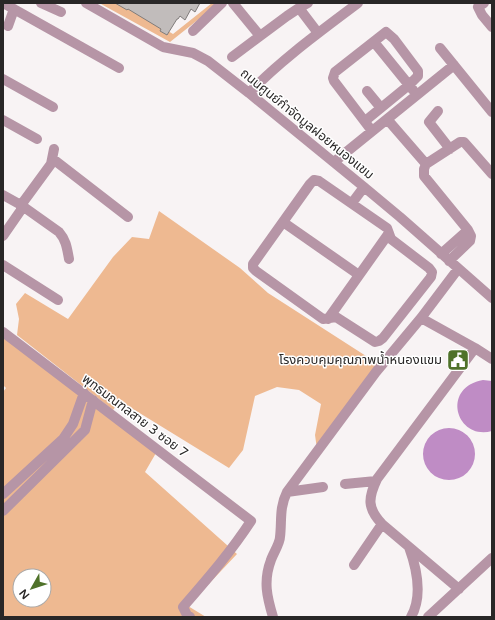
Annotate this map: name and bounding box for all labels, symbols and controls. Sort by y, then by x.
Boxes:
street label: ถนนศูนย์กำจัดมูลฝอยหนองแขม [237,65,377,183]
public building icon: โรงควบคุมคุณภาพน้ำหนองแขม [445,347,471,373]
place label: โรงควบคุมคุณภาพน้ำหนองแขม [279,350,442,368]
street label: พุทธมณฑลสาย 3 ซอย 7 [79,371,191,461]
north arrow [12,568,52,608]
text: N [17,586,32,602]

